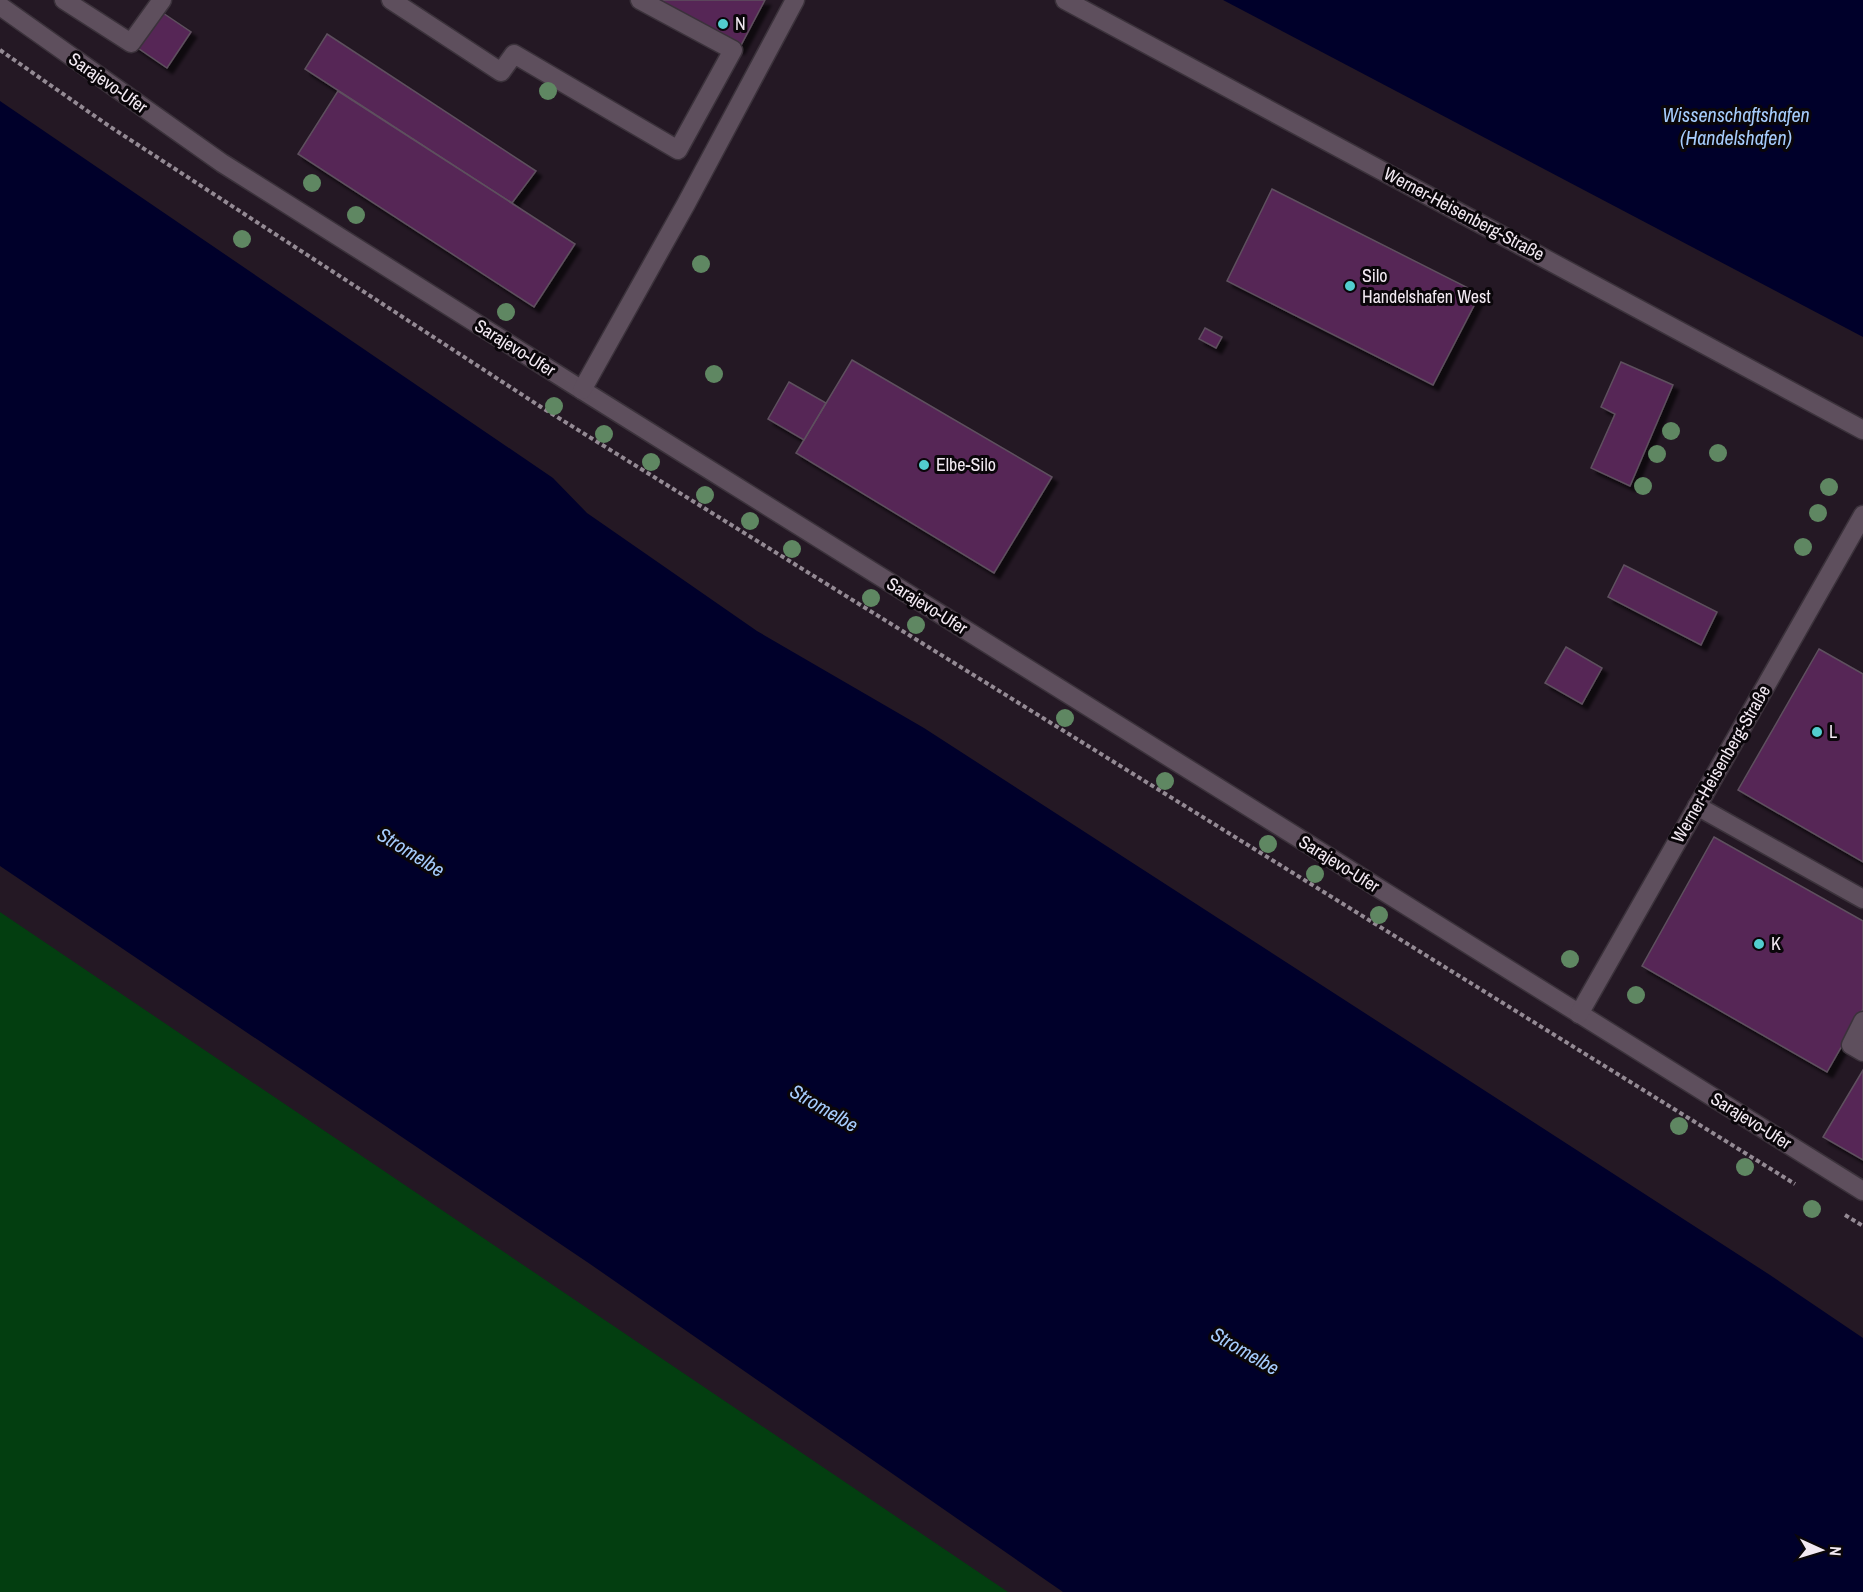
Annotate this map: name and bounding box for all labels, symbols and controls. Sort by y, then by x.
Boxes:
place label: N [735,11,746,36]
marker: N [716,17,730,31]
street label: Sarajevo-Ufer [64,46,153,119]
water label: Wissenschaftshafen (Handelshafen) [1662,101,1810,151]
street label: Werner-Heisenberg-Straße [1380,161,1549,267]
place label: Silo Handelshafen West [1362,263,1491,309]
marker: Silo Handelshafen West [1343,279,1357,293]
street label: Sarajevo-Ufer [470,313,561,382]
place label: Elbe-Silo [936,452,996,477]
marker: Elbe-Silo [917,458,931,472]
street label: Sarajevo-Ufer [882,571,973,640]
street label: Werner-Heisenberg-Straße [1665,680,1776,847]
place label: L [1829,719,1837,744]
marker: L [1810,725,1824,739]
water label: Stromelbe [372,820,450,883]
street label: Sarajevo-Ufer [1294,829,1385,898]
place label: K [1771,931,1781,956]
marker: K [1752,937,1766,951]
water label: Stromelbe [785,1077,863,1138]
street label: Sarajevo-Ufer [1706,1086,1797,1155]
water label: Stromelbe [1206,1320,1284,1381]
north arrow [1791,1520,1851,1580]
text: N [1825,1546,1847,1557]

